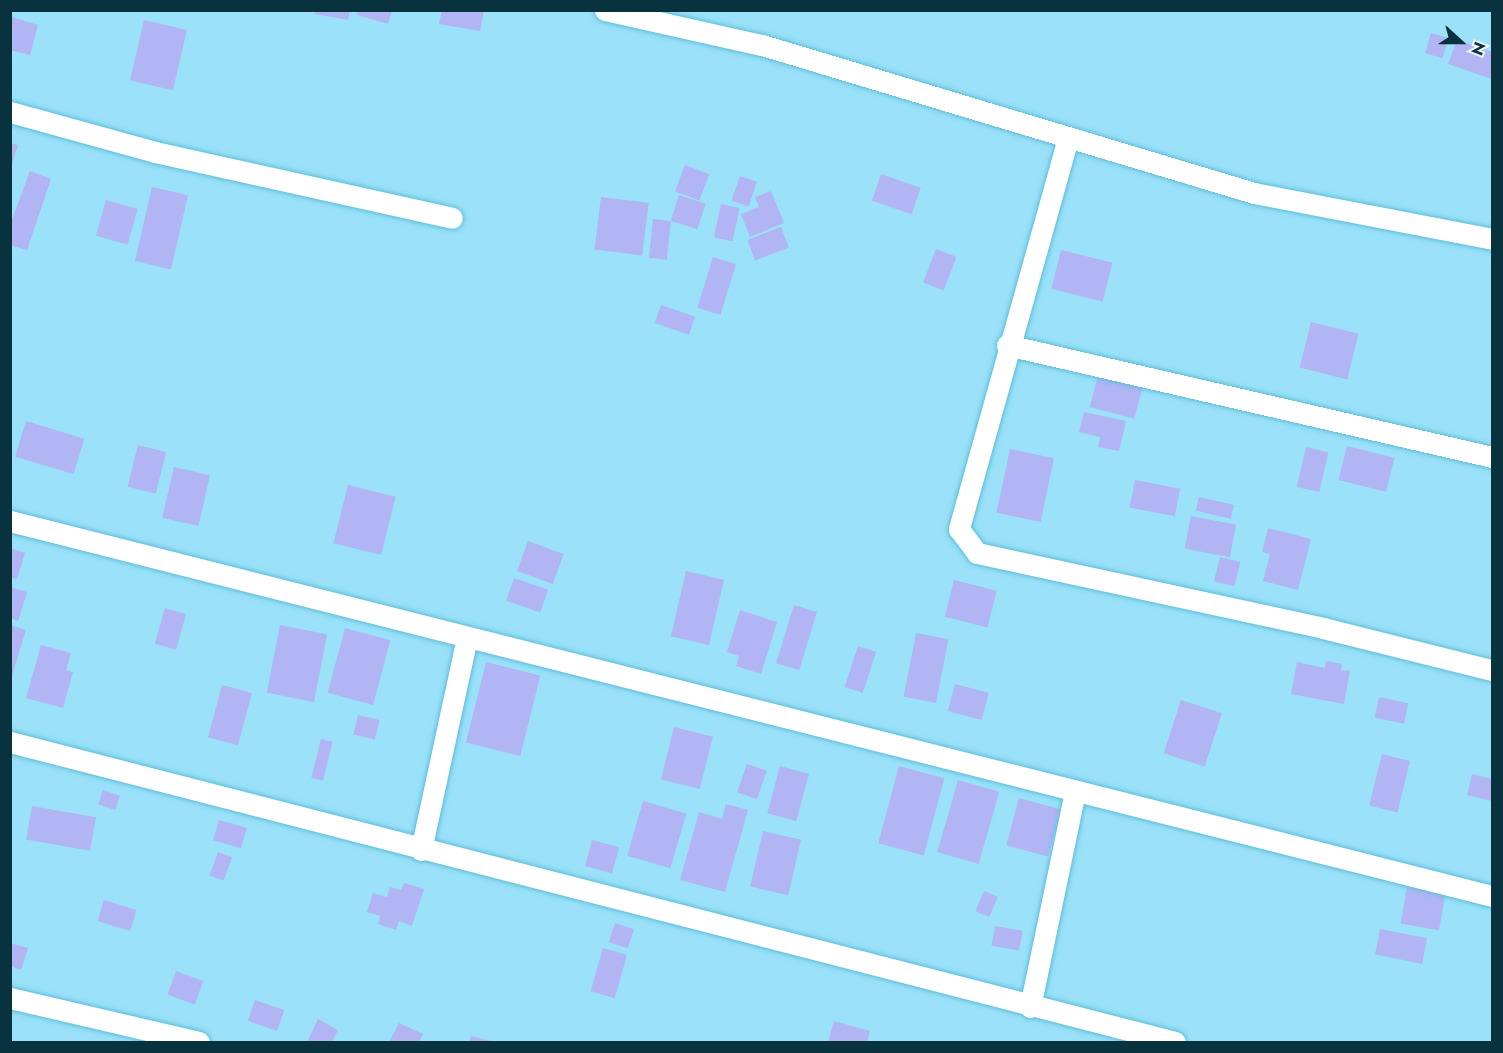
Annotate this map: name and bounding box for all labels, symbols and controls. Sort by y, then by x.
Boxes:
north arrow [1431,12,1491,72]
text: N [1465,39,1491,59]

